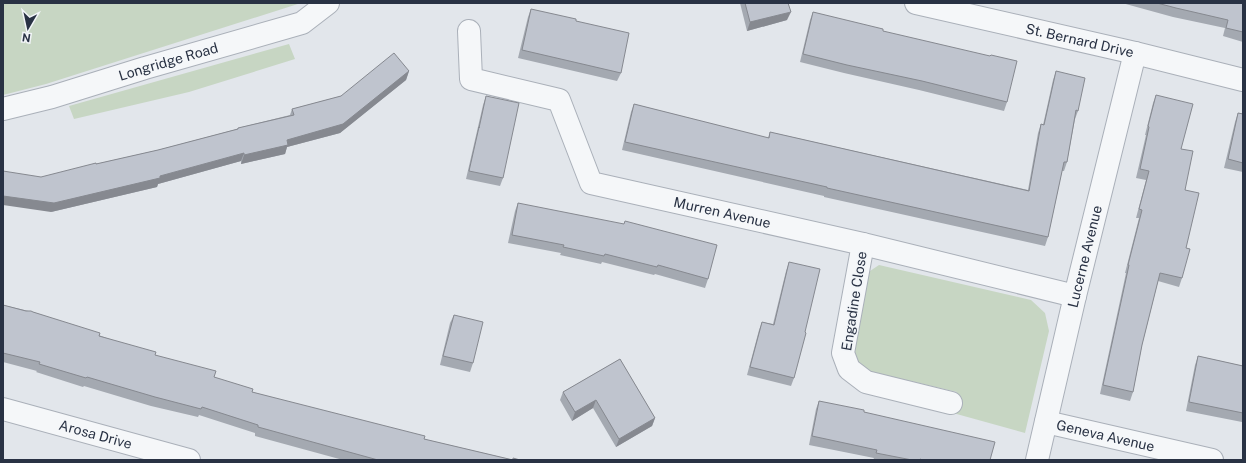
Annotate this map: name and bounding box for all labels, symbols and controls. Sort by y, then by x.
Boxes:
north arrow [8,8,48,48]
street label: St. Bernard Drive [1024,20,1135,60]
text: N [21,31,32,44]
street label: Longridge Road [117,40,220,84]
street label: Murren Avenue [672,194,772,231]
street label: Lucerne Avenue [1065,204,1105,309]
street label: Engadine Close [838,250,870,352]
street label: Arosa Drive [57,417,134,452]
street label: Geneva Avenue [1055,417,1156,455]

